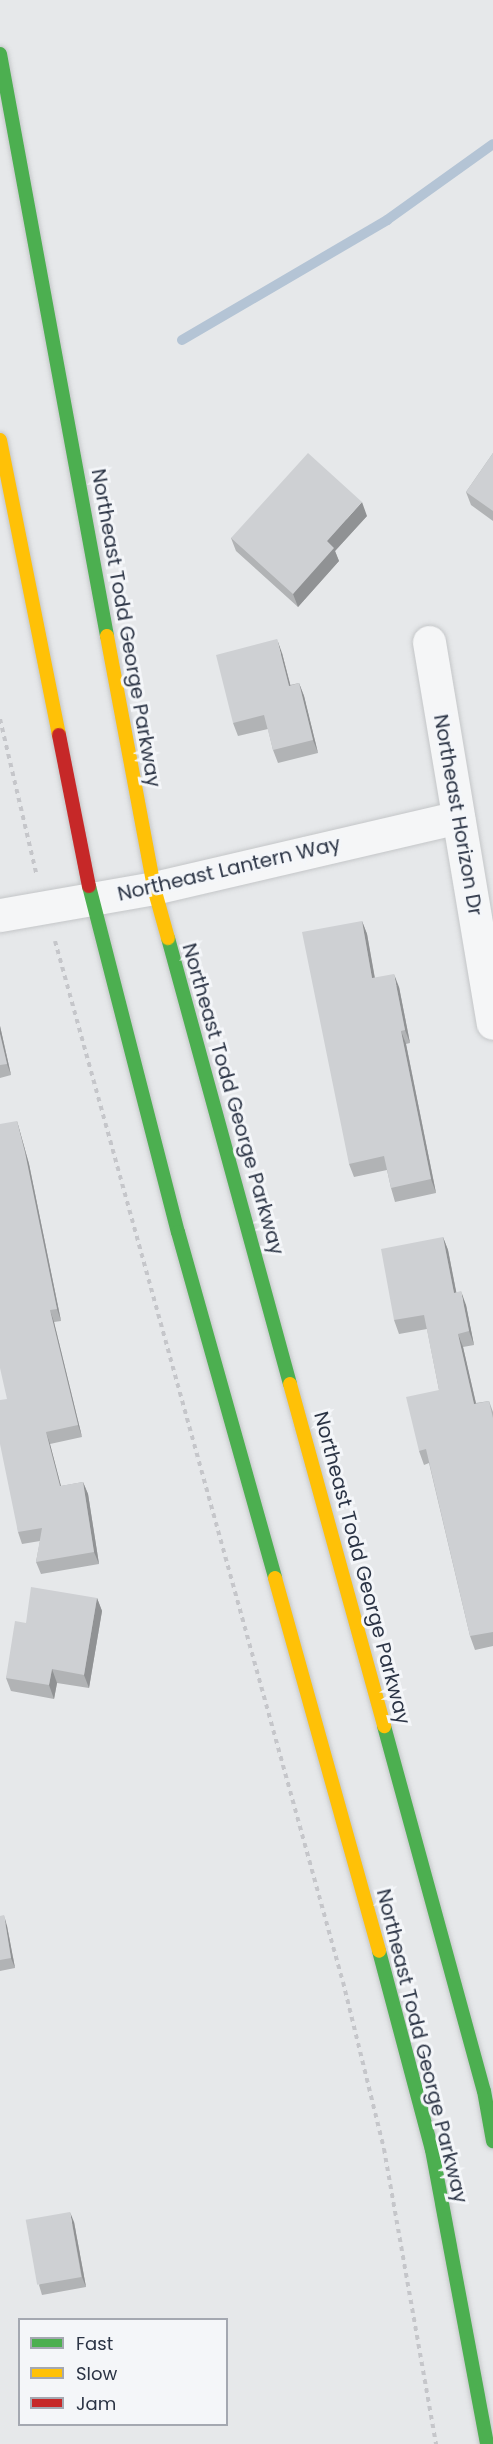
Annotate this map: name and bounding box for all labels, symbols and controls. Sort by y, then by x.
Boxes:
street label: Northeast Todd George Parkway [86,467,166,789]
street label: Northeast Horizon Dr [428,712,488,918]
street label: Northeast Lantern Way [115,832,343,906]
street label: Northeast Todd George Parkway [177,940,289,1258]
street label: Northeast Todd George Parkway [309,1409,415,1727]
street label: Northeast Todd George Parkway [371,1886,473,2206]
legend [18,2318,228,2426]
text: Fast [76,2331,113,2356]
text: Slow [76,2361,117,2386]
text: Jam [76,2391,116,2416]

